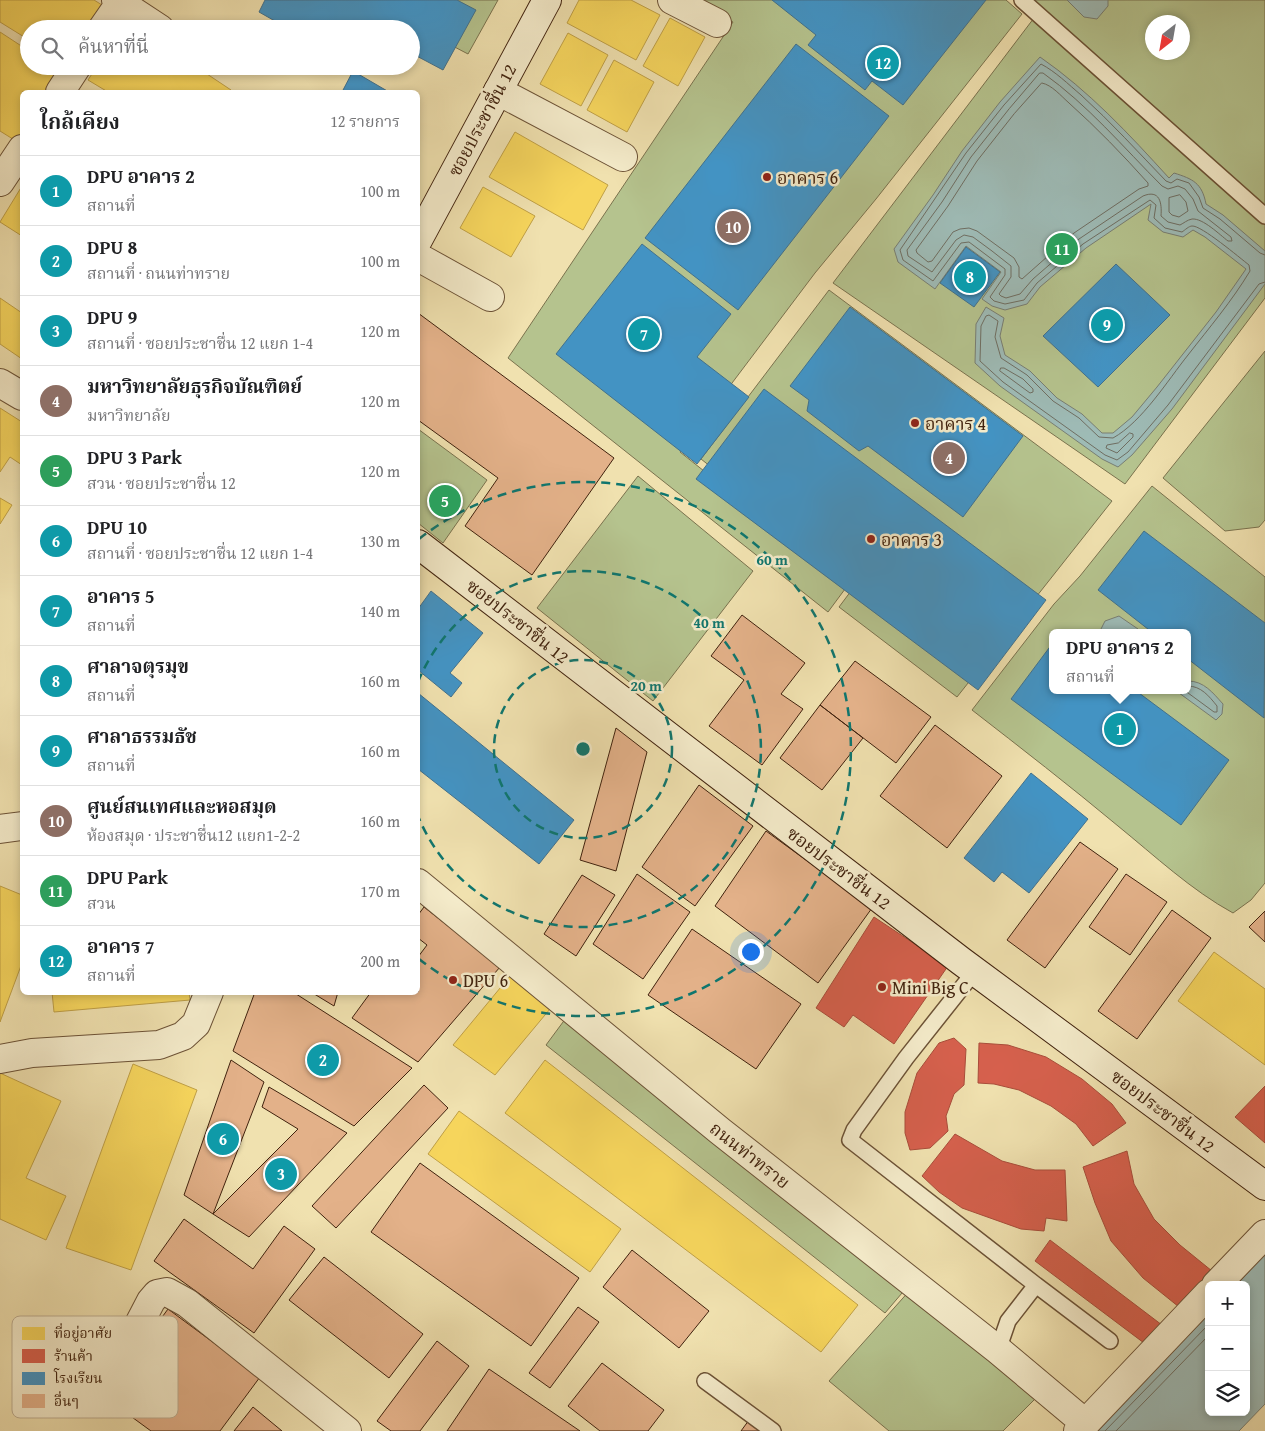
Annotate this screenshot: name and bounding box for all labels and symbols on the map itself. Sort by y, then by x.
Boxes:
north arrow [1145,15,1190,60]
pin: 12 [867,44,899,82]
street label: ซอยประชาชื่น 12 [441,59,523,181]
place label: อาคาร 6 [777,164,838,191]
marker: อาคาร 6 [761,171,773,183]
pin: 10 [717,208,749,246]
pin: 11 [1046,230,1078,268]
pin: 8 [954,258,986,296]
pin: 9 [1091,306,1123,344]
pin: 7 [628,315,660,353]
place label: อาคาร 4 [925,410,986,437]
marker: อาคาร 4 [909,417,921,429]
pin: 4 [933,439,965,477]
pin: 5 [429,482,461,520]
place label: อาคาร 3 [881,526,942,553]
marker: อาคาร 3 [865,533,877,545]
text: 60 m [756,549,788,570]
street label: ซอยประชาชื่น 12 [461,572,575,670]
text: 40 m [693,612,725,633]
text: 20 m [630,675,662,696]
pin: 1 [1104,710,1136,748]
centre of rings [574,740,592,758]
street label: ซอยประชาชื่น 12 [781,820,897,916]
your location [738,939,764,965]
place label: DPU 6 [463,967,508,994]
marker: DPU 6 [447,974,459,986]
place label: Mini Big C [892,974,969,1001]
marker: Mini Big C [876,981,888,993]
pin: 2 [307,1041,339,1079]
street label: ซอยประชาชื่น 12 [1105,1063,1221,1159]
street label: ถนนท่าทราย [704,1115,796,1195]
pin: 6 [207,1120,239,1158]
pin: 3 [265,1155,297,1193]
legend [12,1316,178,1418]
text: ที่อยู่อาศัย [54,1323,112,1343]
text: ร้านค้า [54,1346,93,1366]
text: โรงเรียน [53,1368,103,1388]
text: อื่นๆ [54,1391,79,1411]

